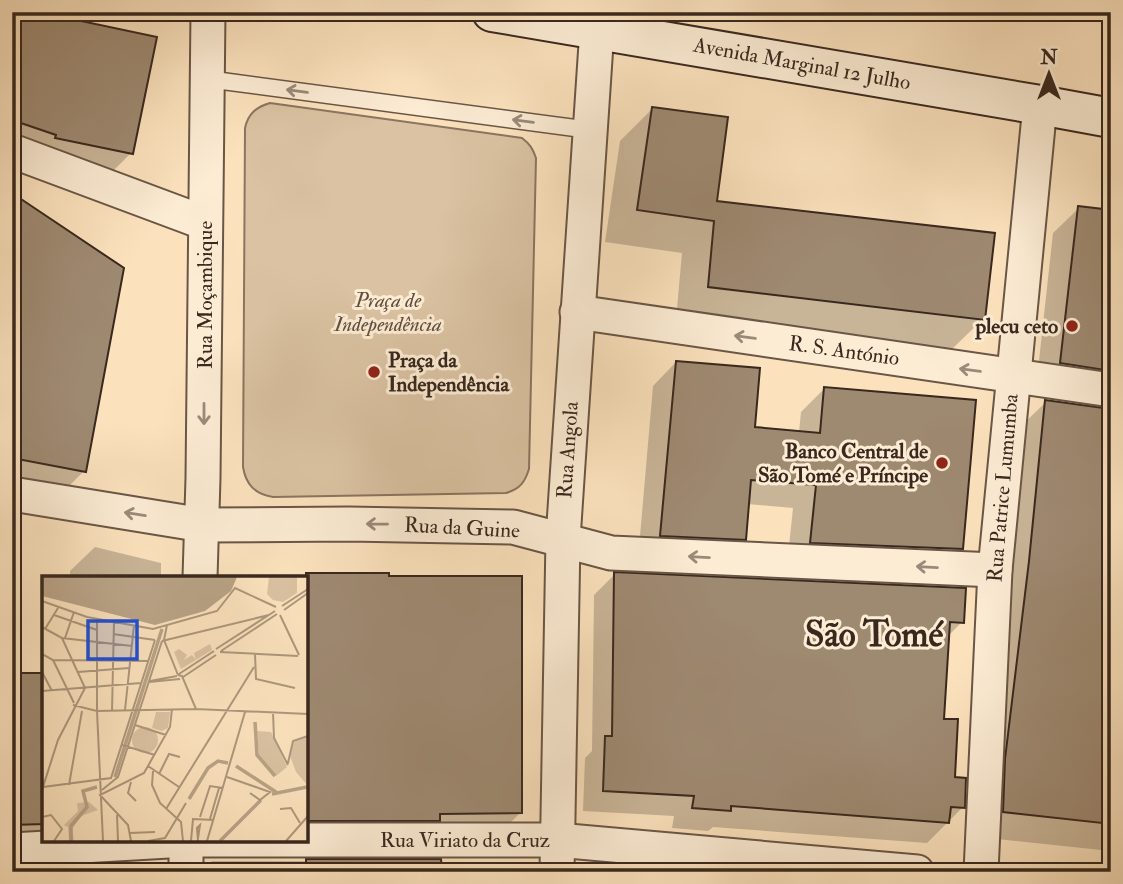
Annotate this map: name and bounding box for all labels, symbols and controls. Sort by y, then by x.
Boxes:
street label: Avenida Marginal 12 Julho [690,31,913,96]
north arrow [1014,38,1084,108]
text: N [1039,46,1058,70]
one-way arrow [286,84,309,97]
one-way arrow [512,114,534,127]
street label: Rua Moçambique [192,221,219,369]
park label: Praça de Independência [333,287,442,338]
place label: plecu ceto [975,313,1058,340]
marker: plecu ceto [1064,318,1080,334]
one-way arrow [734,330,757,343]
street label: R. S. António [787,330,901,372]
place label: Praça da Independência [388,347,510,398]
one-way arrow [960,363,982,376]
marker: Praça da Independência [366,364,382,380]
street label: Rua Patrice Lumumba [981,392,1025,583]
street label: Rua Angola [551,400,585,499]
one-way arrow [197,402,211,425]
place label: Banco Central de São Tomé e Príncipe [758,438,928,489]
marker: Banco Central de São Tomé e Príncipe [934,455,950,471]
one-way arrow [124,507,147,520]
street label: Rua da Guine [403,511,521,545]
one-way arrow [366,518,389,531]
one-way arrow [688,550,711,563]
one-way arrow [915,561,938,574]
inset map [42,576,308,842]
district label: São Tomé [805,613,944,657]
street label: Rua Viriato da Cruz [380,827,550,854]

